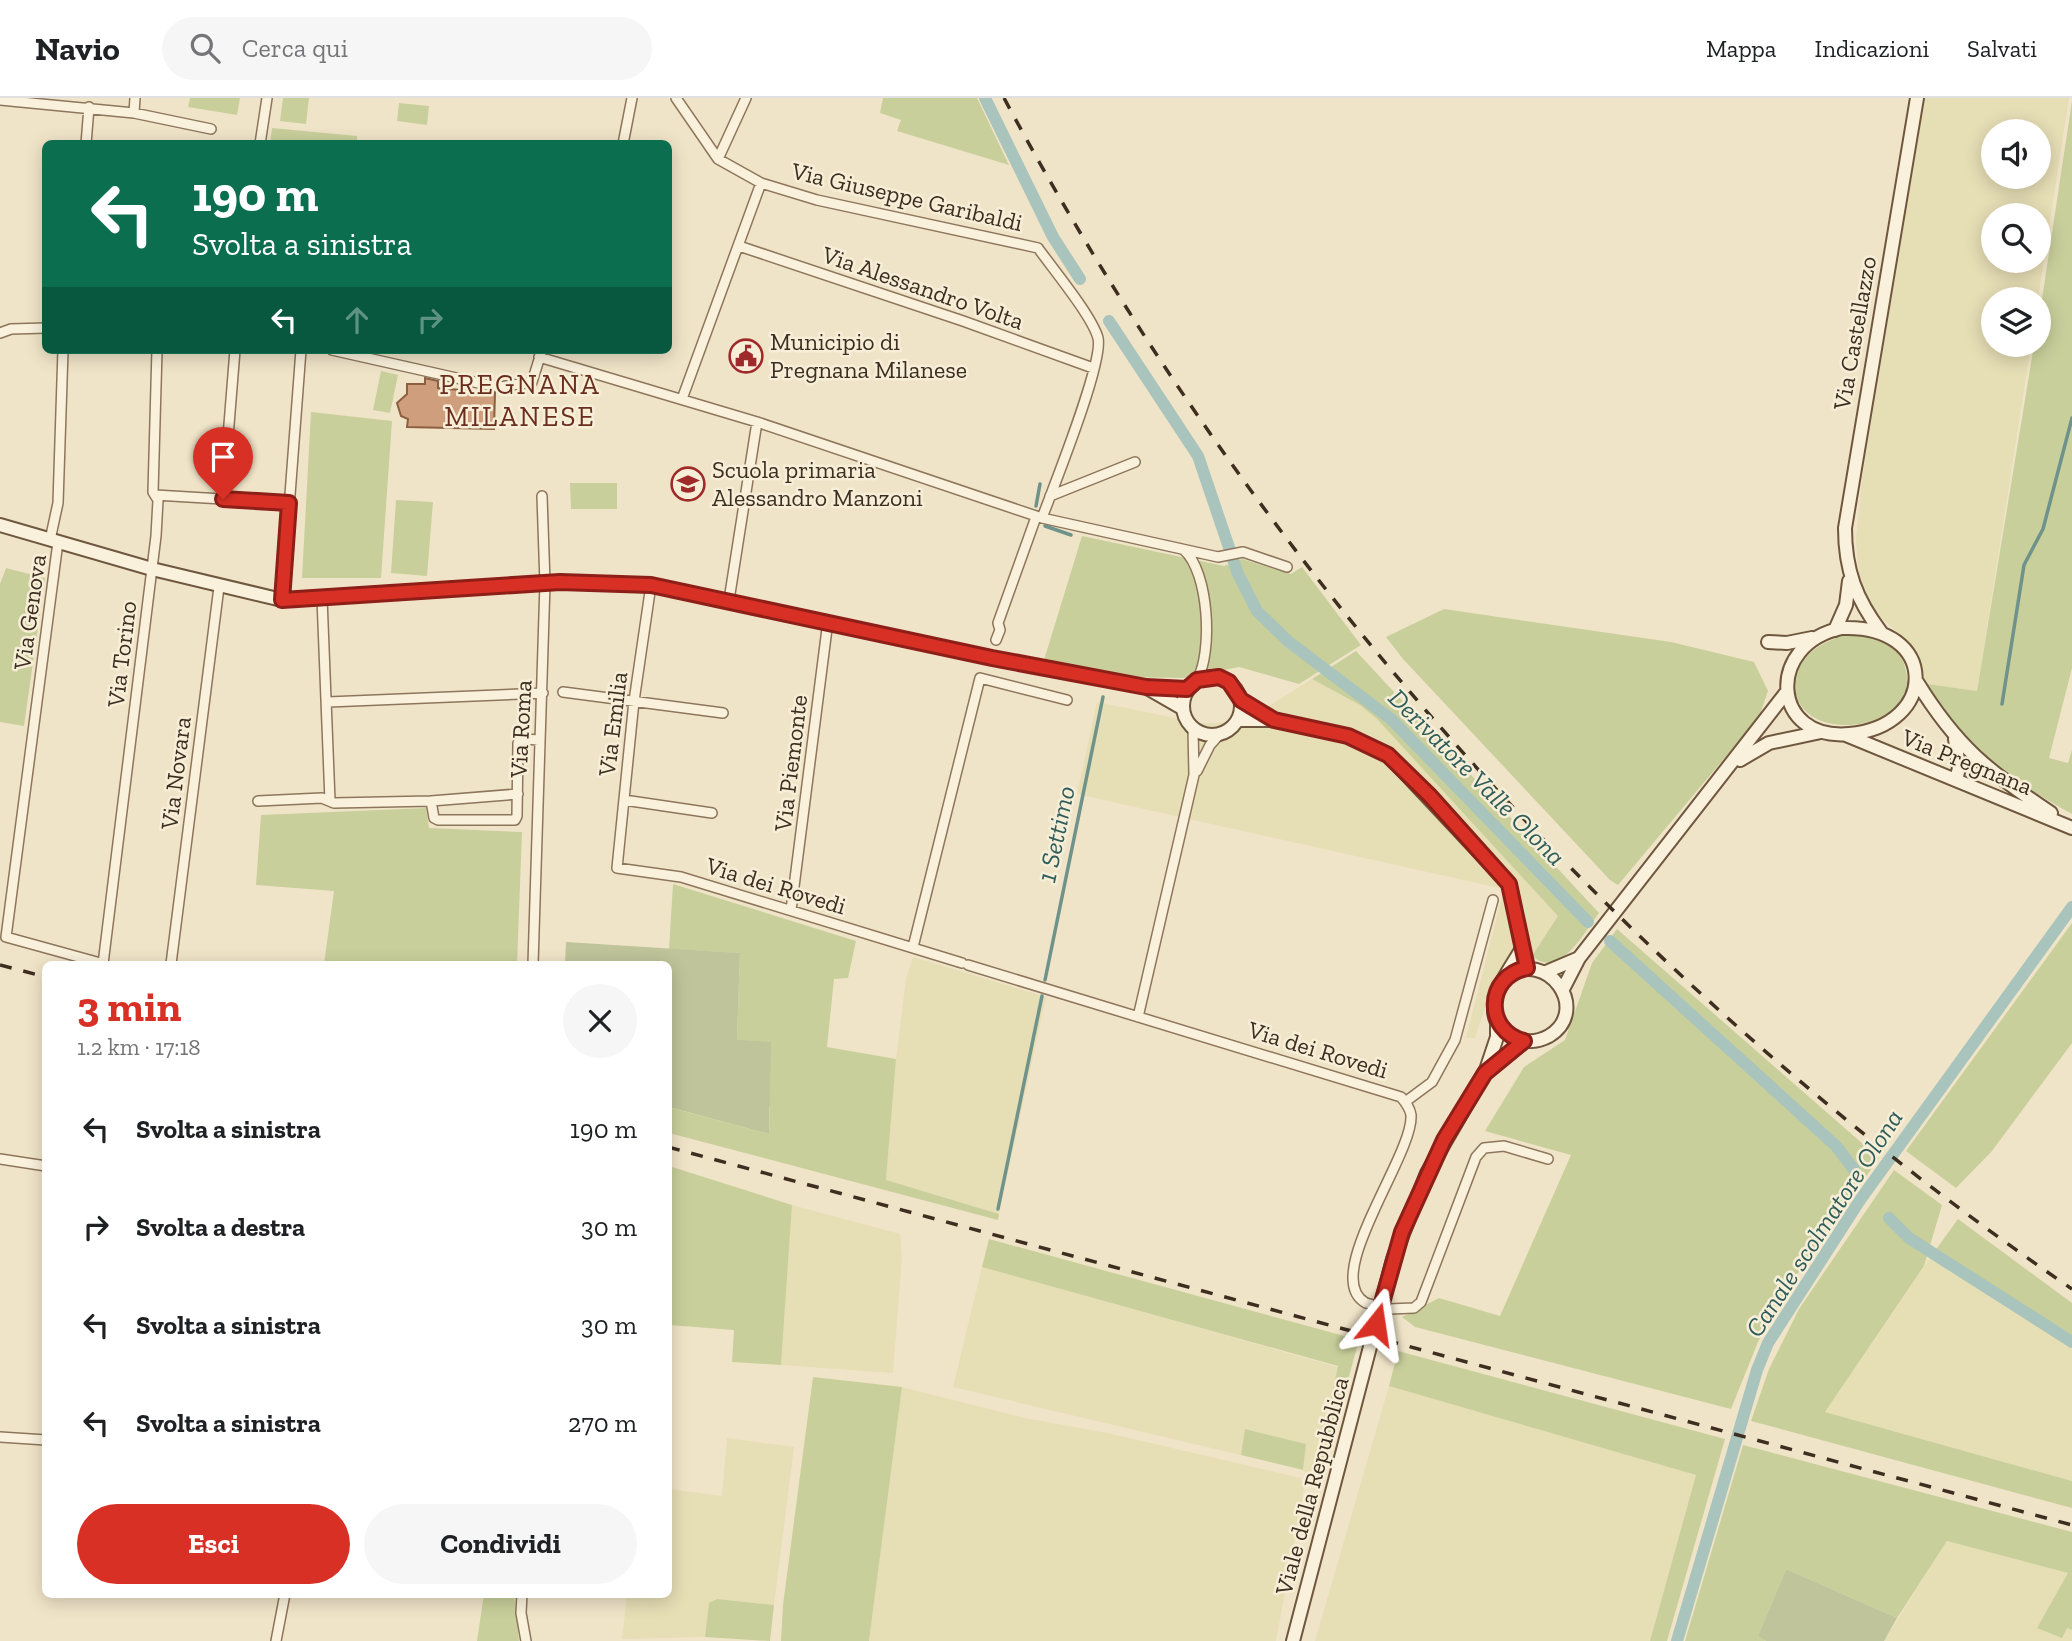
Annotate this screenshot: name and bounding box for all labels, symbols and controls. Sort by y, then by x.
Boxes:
search box [162,17,652,80]
text: Navio [35,29,120,68]
icon: search [186,29,224,67]
text: Cerca qui [242,32,348,64]
text: Mappa [1706,34,1776,63]
text: Indicazioni [1814,34,1929,63]
text: Salvati [1967,34,2037,63]
map controls [1981,119,2051,357]
button: sound [1981,119,2051,189]
street label: Via Giuseppe Garibaldi [788,156,1026,237]
text: 190 m [192,165,318,224]
icon: left [77,168,168,259]
button: search [1981,203,2051,273]
text: Svolta a sinistra [192,225,412,263]
street label: Via Alessandro Volta [818,239,1028,336]
street label: Via Castellazzo [1827,254,1882,413]
button: layers [1981,287,2051,357]
icon: left [265,301,303,339]
icon: ahead [338,301,376,339]
icon: right [411,301,449,339]
place label: Municipio di Pregnana Milanese [770,327,967,384]
public building icon: Municipio di Pregnana Milanese [727,337,765,375]
district label: PREGNANA MILANESE [439,368,601,433]
pin [193,427,253,499]
icon: arrive [204,438,242,476]
place label: Scuola primaria Alessandro Manzoni [712,455,923,512]
school or university icon: Scuola primaria Alessandro Manzoni [669,465,707,503]
street label: Via Genova [7,552,52,672]
street label: Via Torino [100,599,142,710]
street label: Via Emilia [592,670,633,779]
street label: Via Roma [503,679,538,780]
water label: Derivatore Valle Olona [1382,682,1572,872]
street label: Via Piemonte [768,693,813,834]
street label: Via Novara [154,714,197,832]
street label: Via Pregnana [1897,722,2037,801]
water label: 1 Settimo [1030,783,1082,885]
street label: Via dei Rovedi [702,850,850,921]
text: 3 min [77,981,182,1032]
button: close [563,984,637,1058]
street label: Via dei Rovedi [1244,1014,1392,1085]
text: 1.2 km · 17:18 [77,1033,201,1061]
water label: Canale scolmatore Olona [1738,1103,1910,1343]
icon: left [77,1110,115,1148]
text: Svolta a sinistra [136,1113,321,1145]
text: 190 m [570,1113,637,1145]
icon: right [77,1208,115,1246]
text: Svolta a destra [136,1211,305,1243]
text: 30 m [581,1211,637,1243]
position arrow [1339,1287,1413,1361]
icon: left [77,1306,115,1344]
text: Svolta a sinistra [136,1309,321,1341]
text: 30 m [581,1309,637,1341]
street label: Viale della Repubblica [1268,1373,1355,1599]
icon: left [77,1404,115,1442]
text: Svolta a sinistra [136,1407,321,1439]
text: 270 m [568,1407,637,1439]
button: Esci [77,1504,350,1584]
button: Condividi [364,1504,637,1584]

